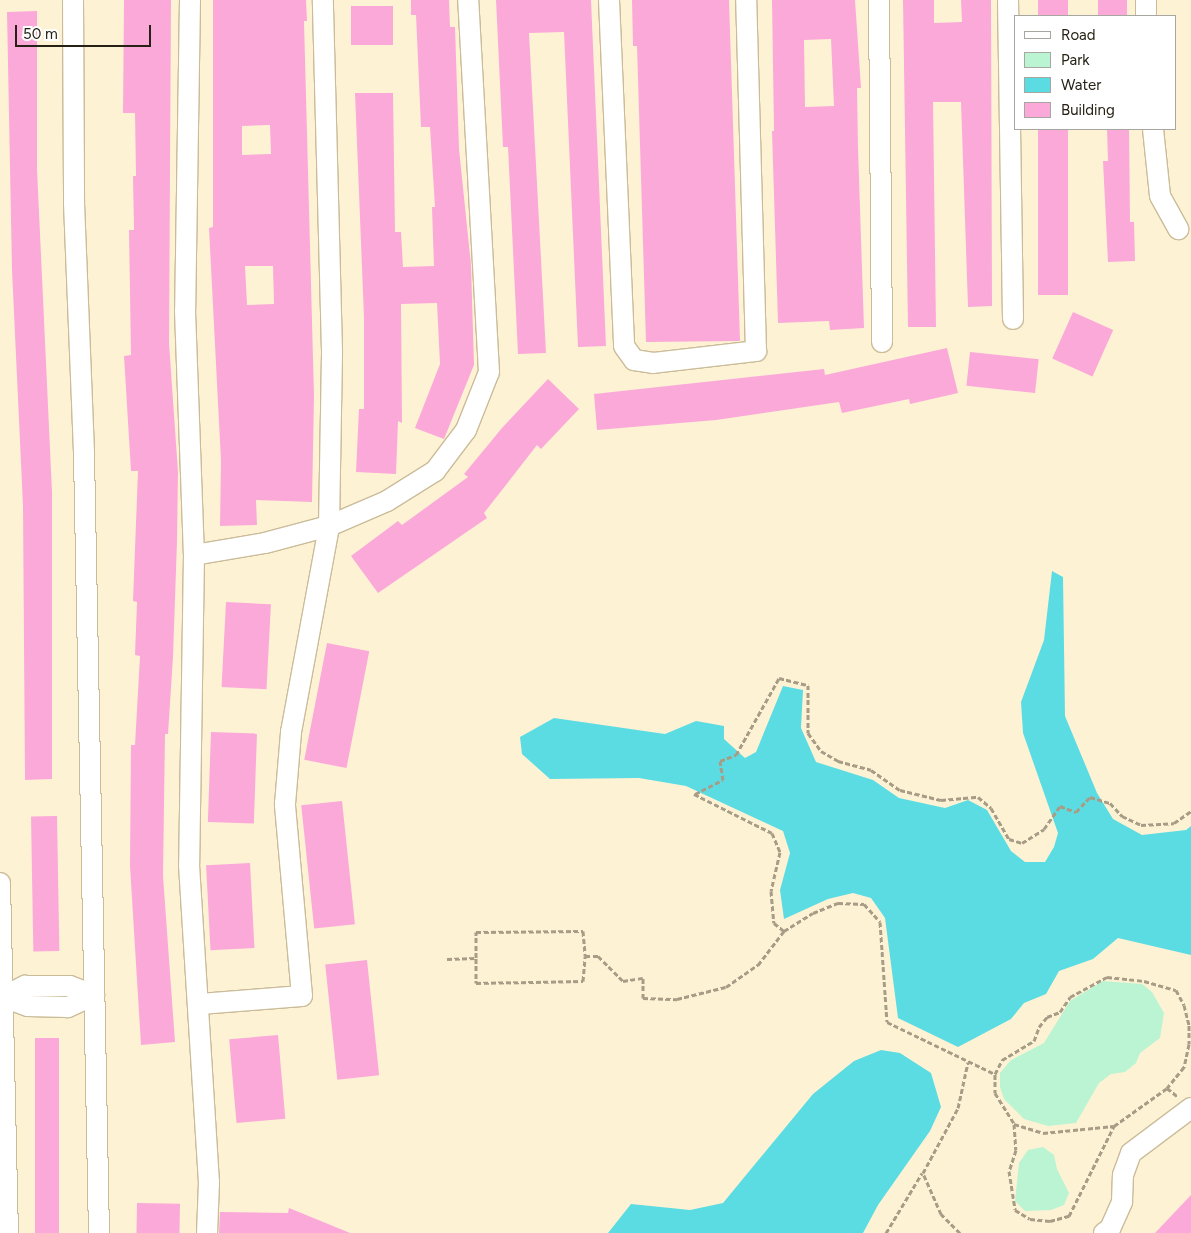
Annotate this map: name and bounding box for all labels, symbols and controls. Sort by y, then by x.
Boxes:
scale bar [18,15,154,47]
legend [1014,15,1176,130]
text: 50 m [23,25,58,43]
text: Road [1061,26,1096,44]
text: Park [1061,51,1090,69]
text: Water [1061,76,1101,94]
text: Building [1061,101,1115,119]

